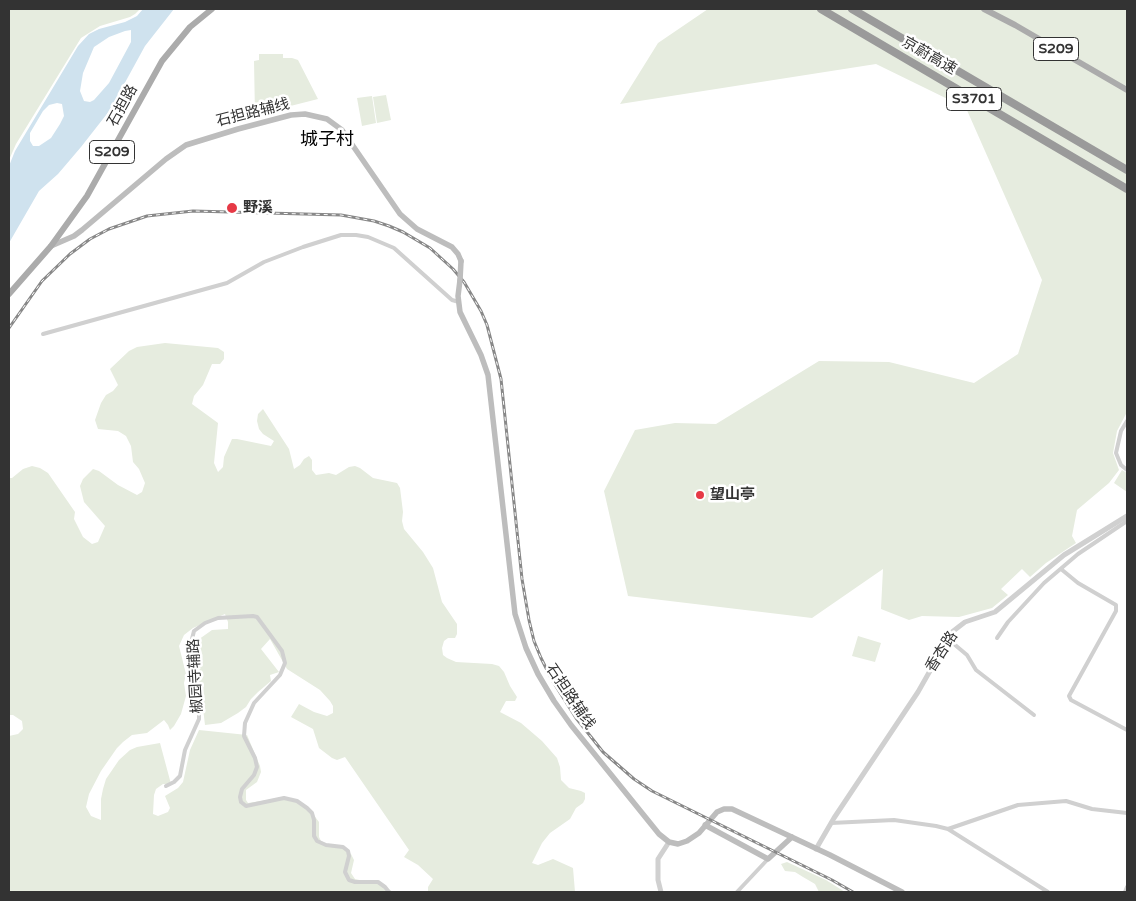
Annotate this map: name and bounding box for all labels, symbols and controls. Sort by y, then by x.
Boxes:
street label: 京蔚高速 [899,33,959,79]
road number: S209 [1034,38,1078,61]
street label: 石担路 [104,82,142,130]
road number: S3701 [946,88,1002,110]
street label: 石担路辅线 [214,95,292,131]
district label: 城子村 [300,129,354,151]
road number: S209 [90,140,134,163]
place label: 野溪 [243,199,273,217]
marker: 野溪 [225,201,239,215]
place label: 望山亭 [710,486,755,504]
marker: 望山亭 [694,489,706,501]
street label: 香杏路 [922,628,962,676]
street label: 椒园寺辅路 [185,638,207,714]
street label: 石担路辅线 [542,661,598,733]

